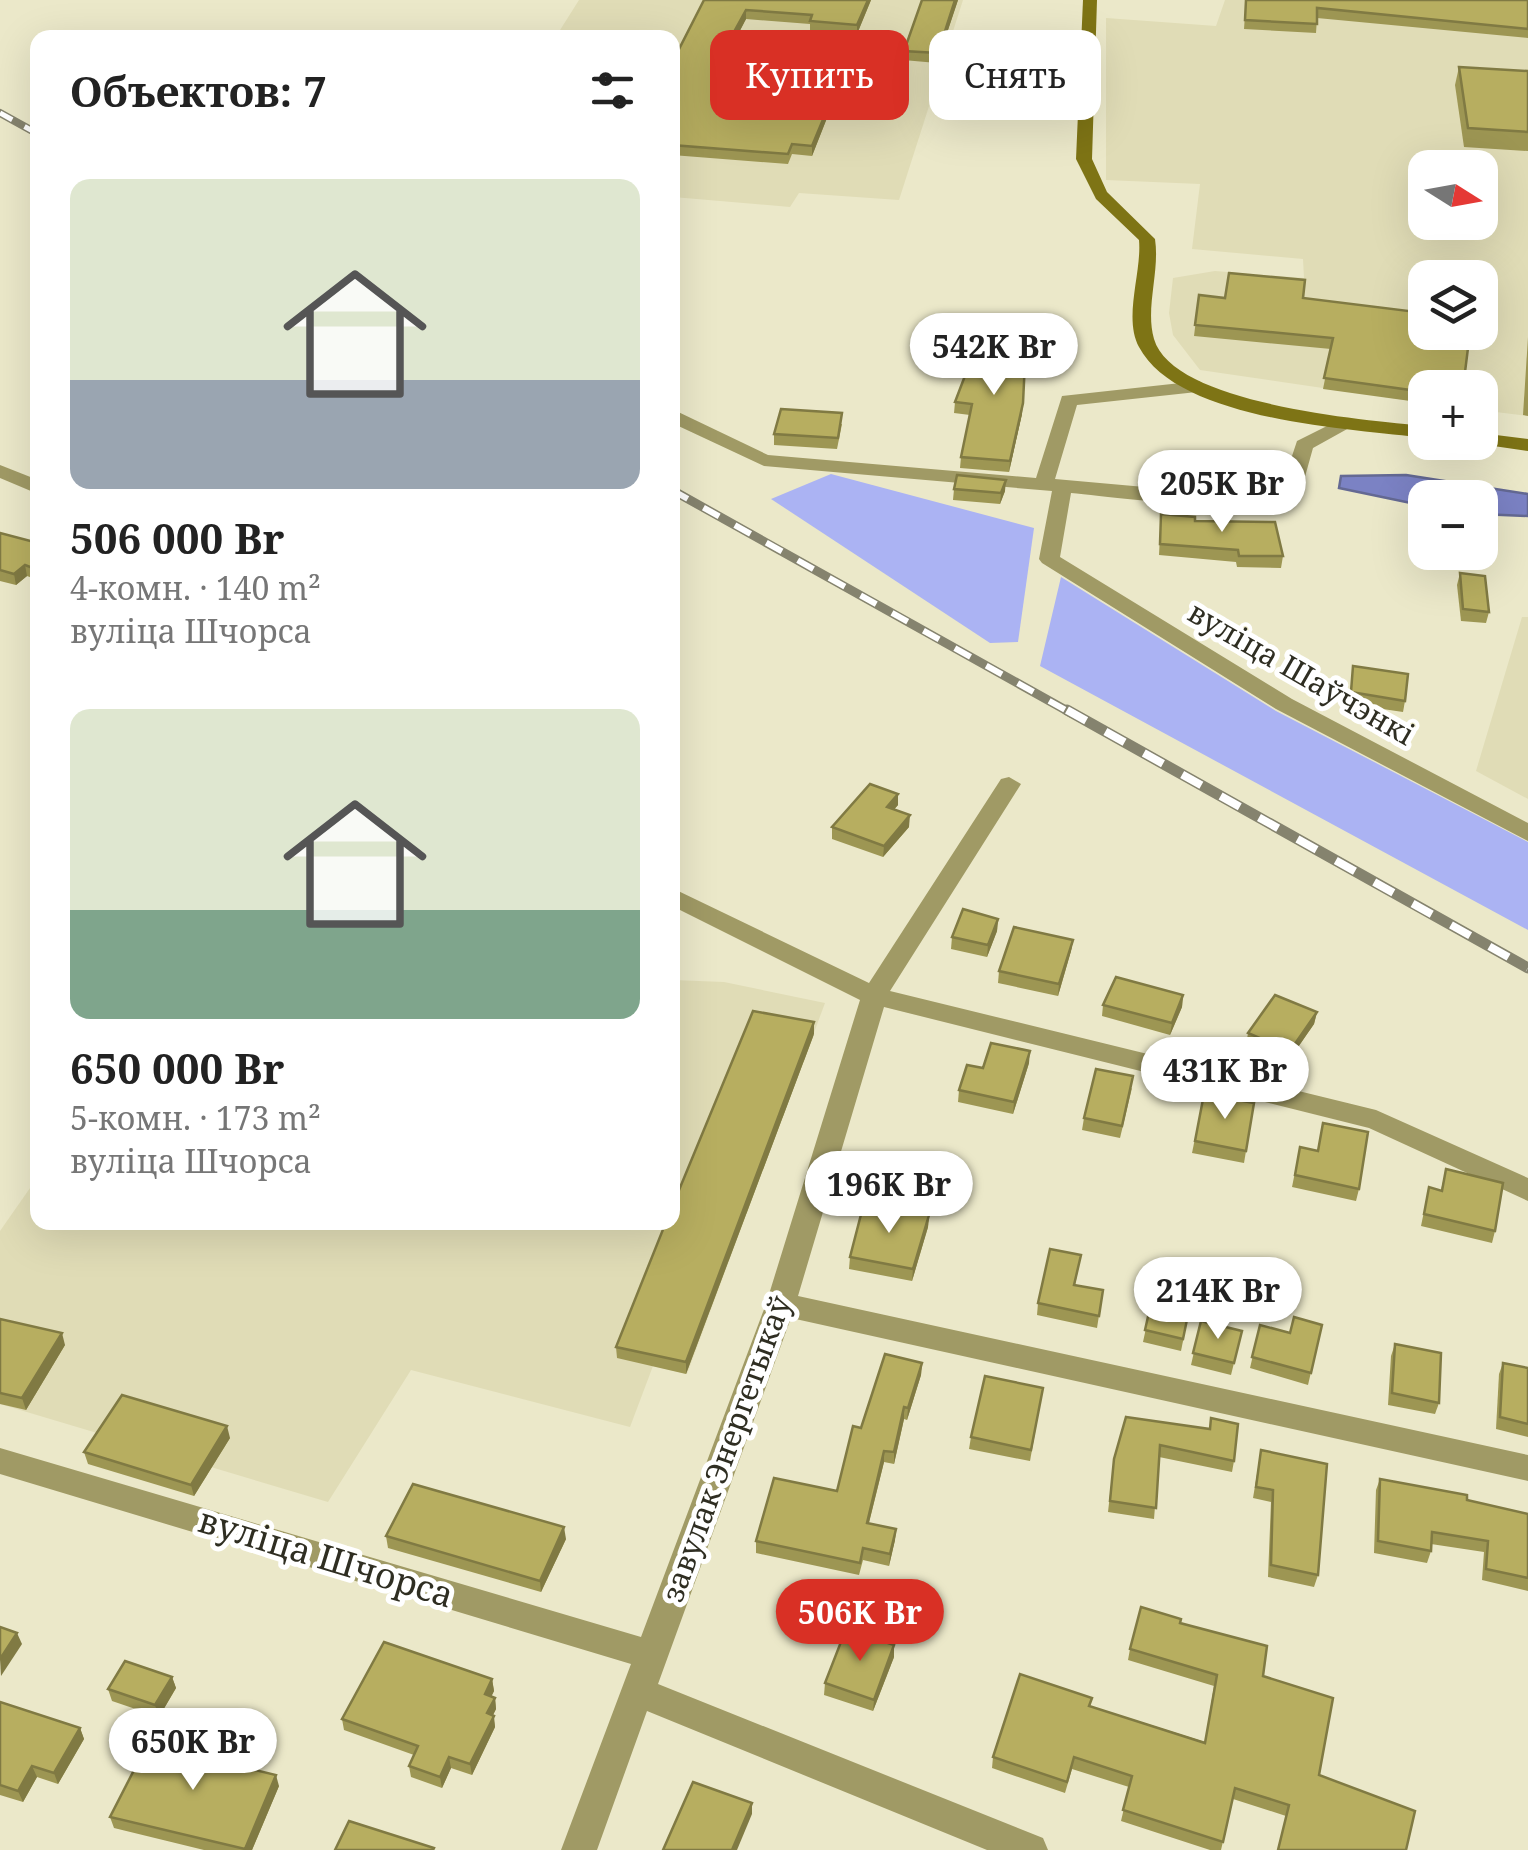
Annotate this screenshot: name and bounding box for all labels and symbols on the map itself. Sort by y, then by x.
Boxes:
north arrow [1408,150,1498,240]
pin: 542K Br [902,313,1086,398]
pin: 205K Br [1130,450,1314,535]
street label: вуліца Шаўчэнкі [1181,591,1423,754]
pin: 431K Br [1133,1037,1317,1122]
pin: 196K Br [797,1151,981,1236]
pin: 214K Br [1126,1257,1310,1342]
street label: завулак Энергетыкаў [651,1289,800,1607]
street label: вуліца Шчорса [193,1495,460,1618]
pin: 506K Br [768,1579,952,1664]
pin: 650K Br [101,1708,285,1793]

